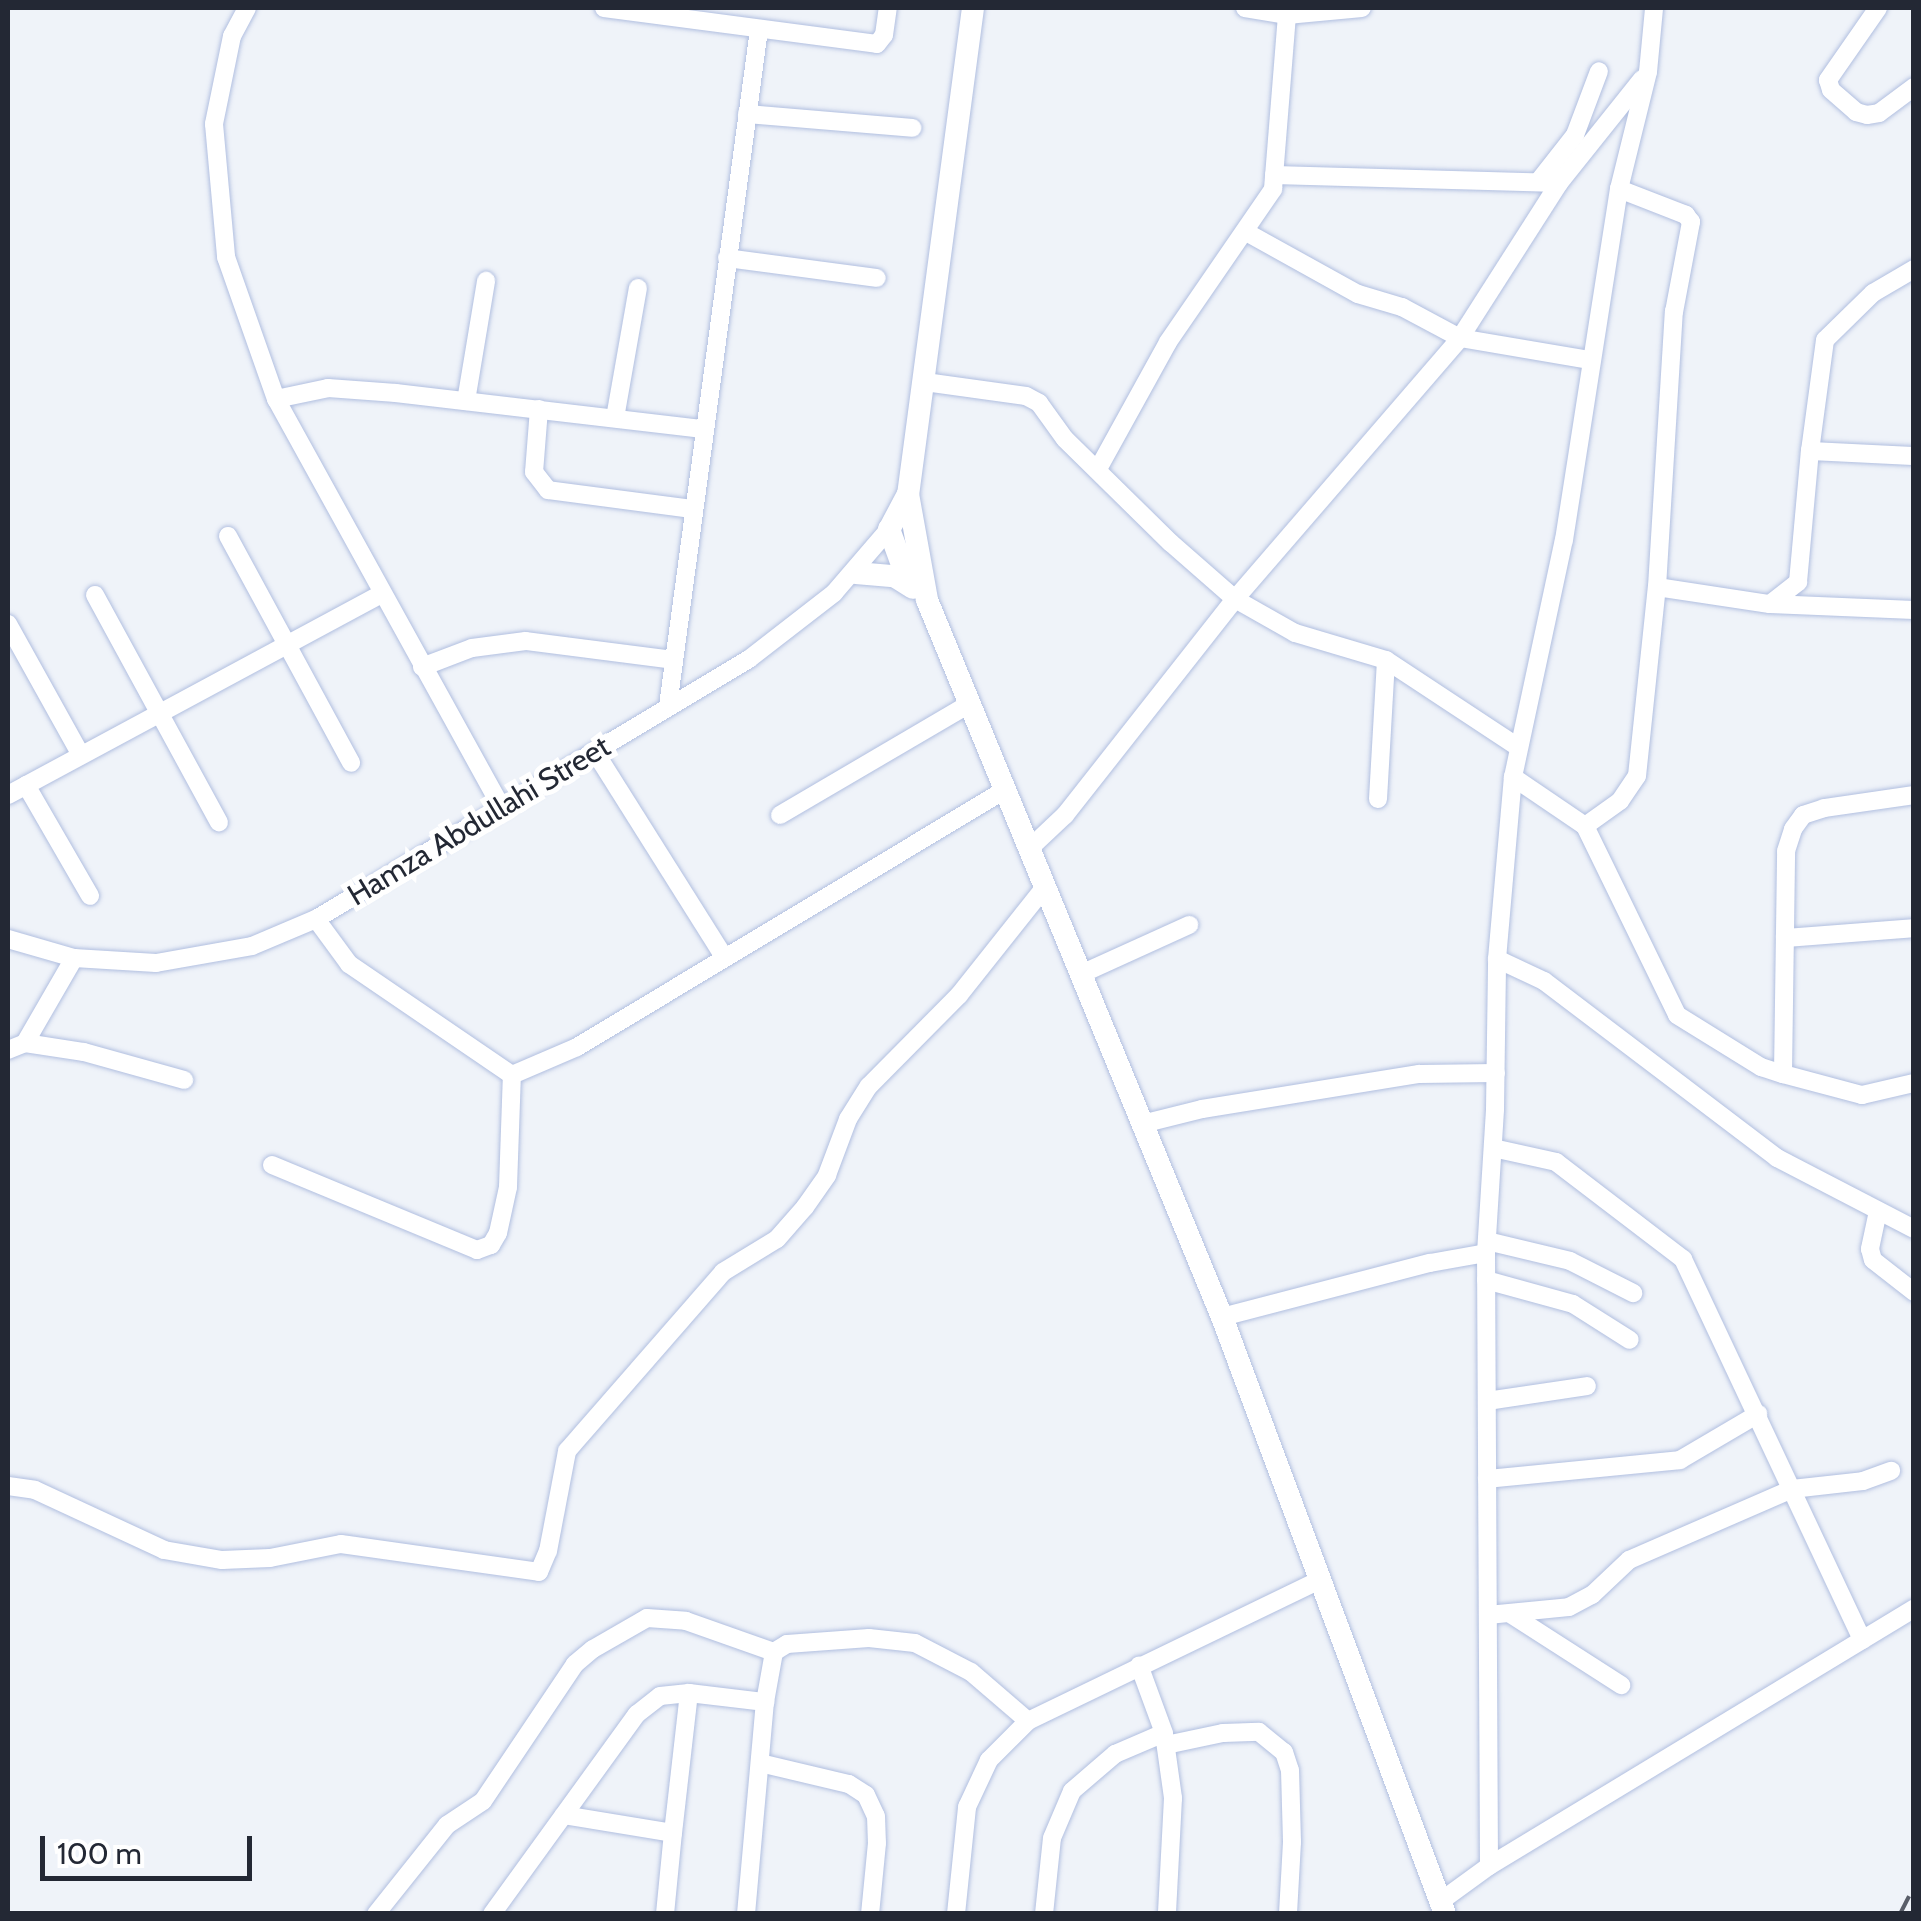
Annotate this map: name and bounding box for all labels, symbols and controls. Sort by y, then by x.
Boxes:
street label: Hamza Abdullahi Street [341,728,617,914]
scale bar [45,1816,258,1878]
text: 100 m [57,1835,142,1872]

